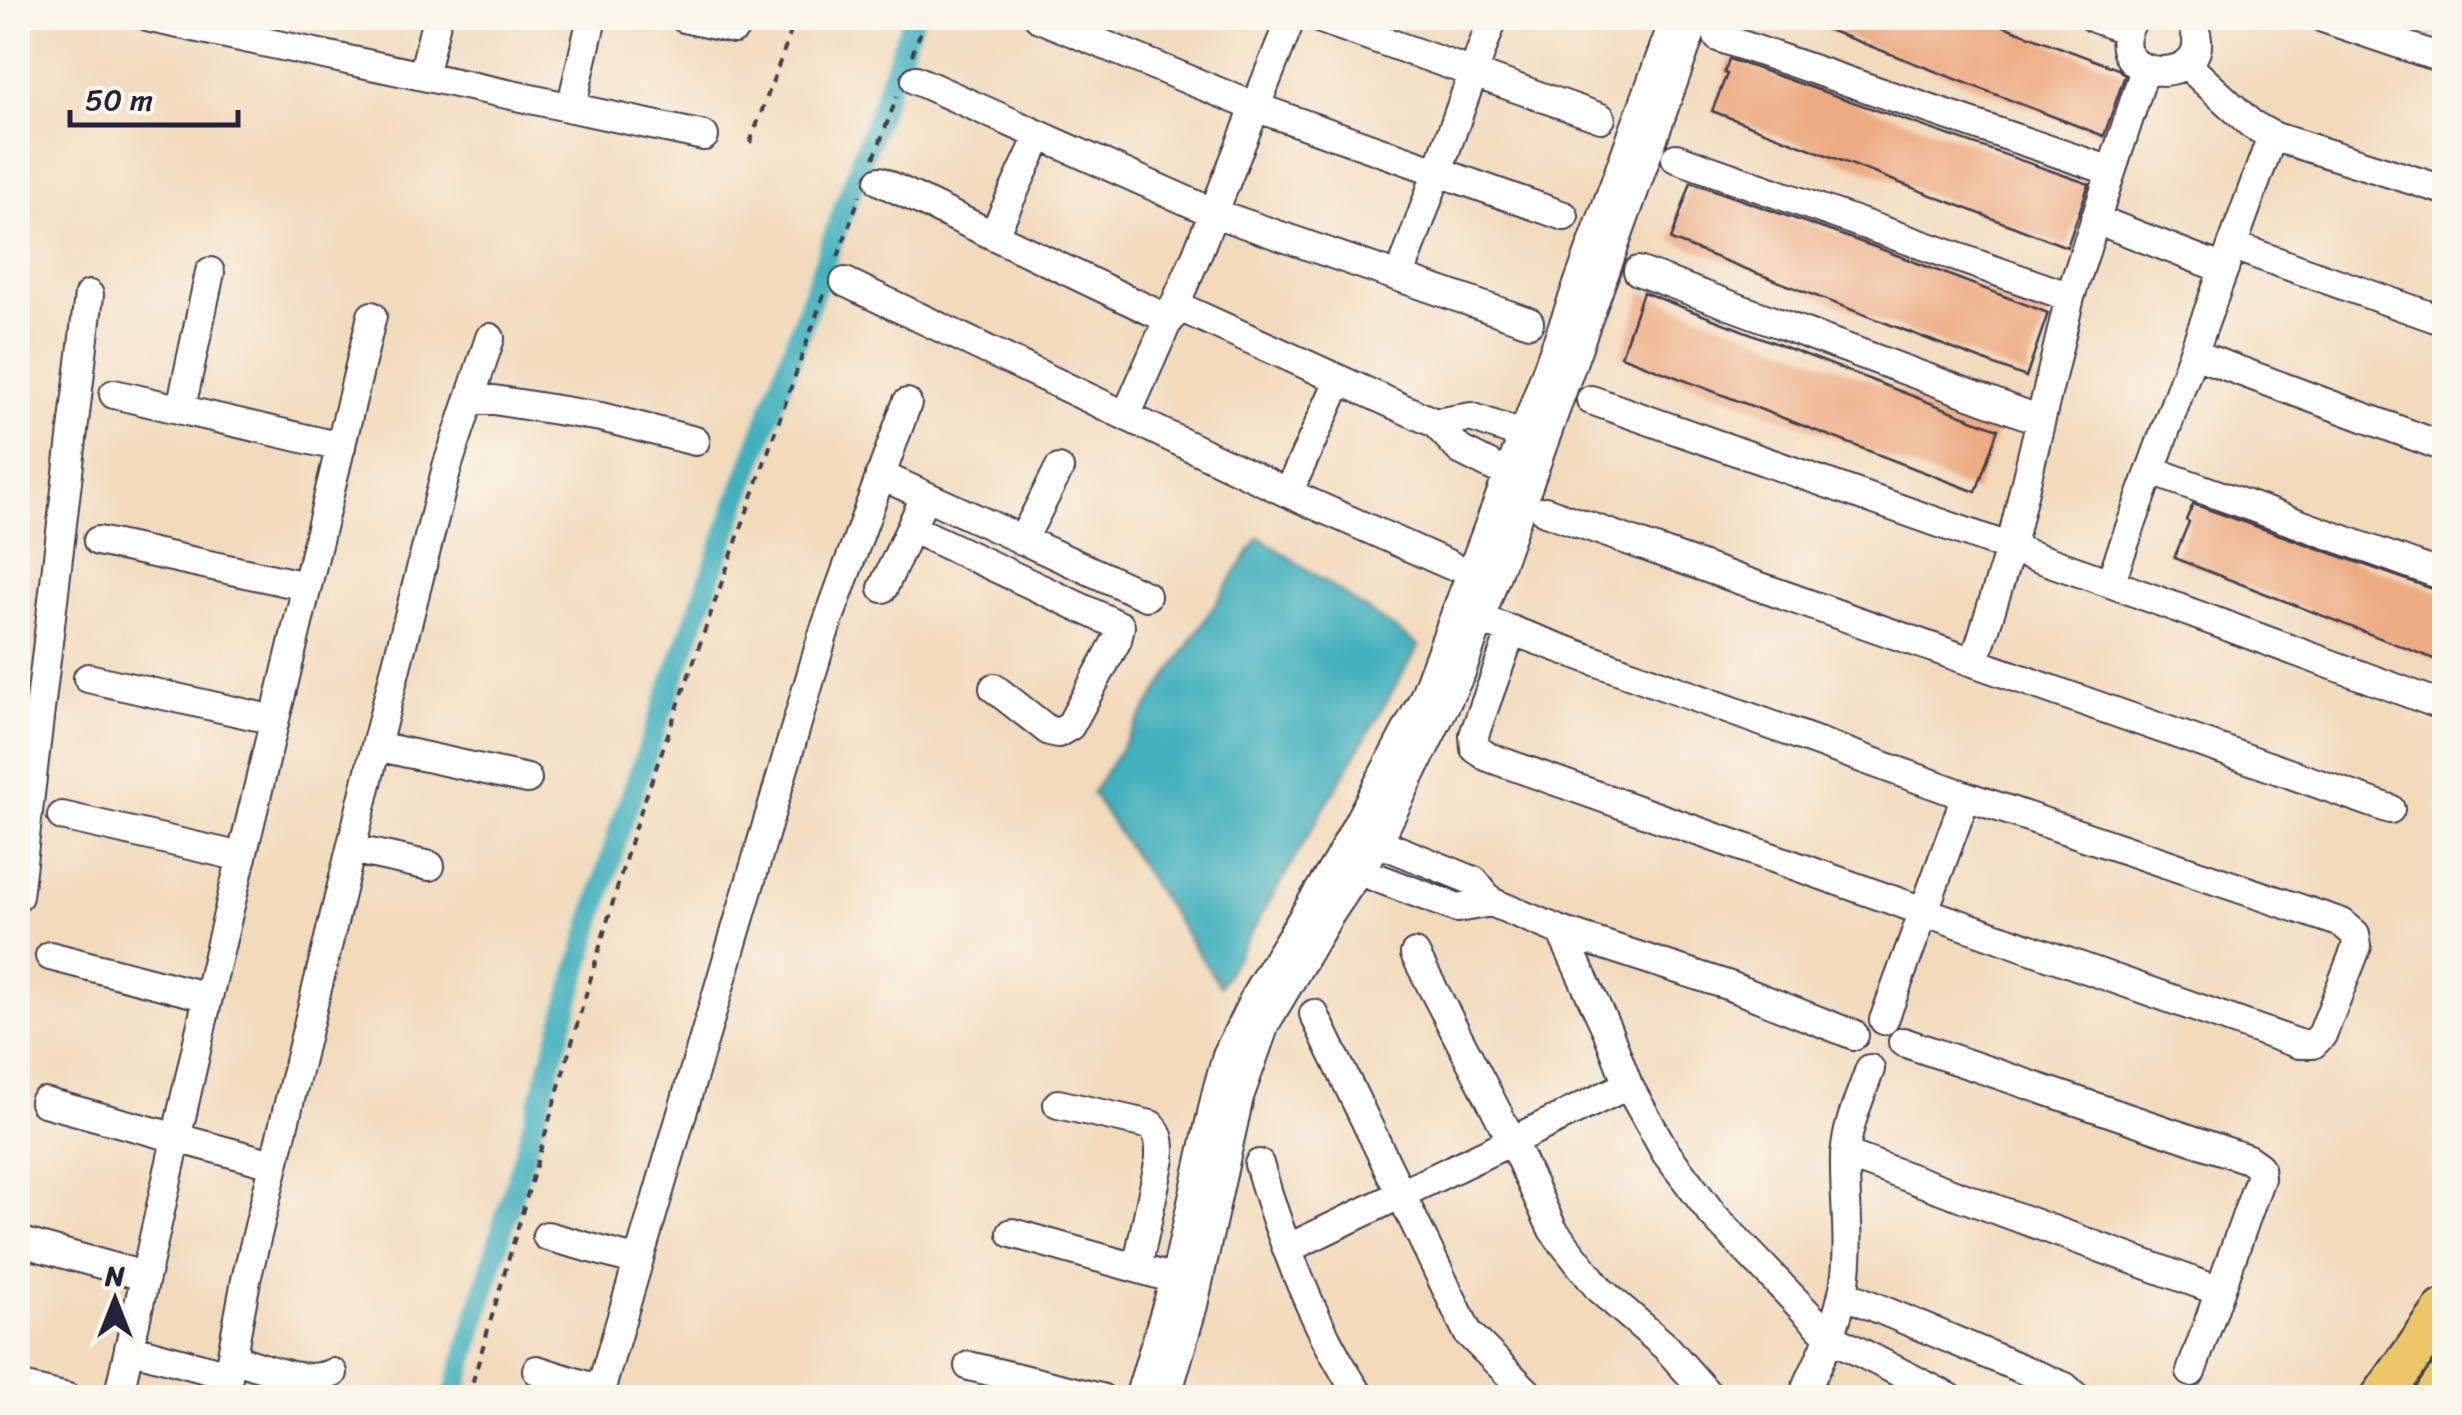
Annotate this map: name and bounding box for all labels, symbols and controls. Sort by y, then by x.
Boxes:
scale bar [70,65,238,127]
text: 50 m [85,73,153,127]
north arrow [65,1250,165,1350]
text: N [104,1251,125,1300]

